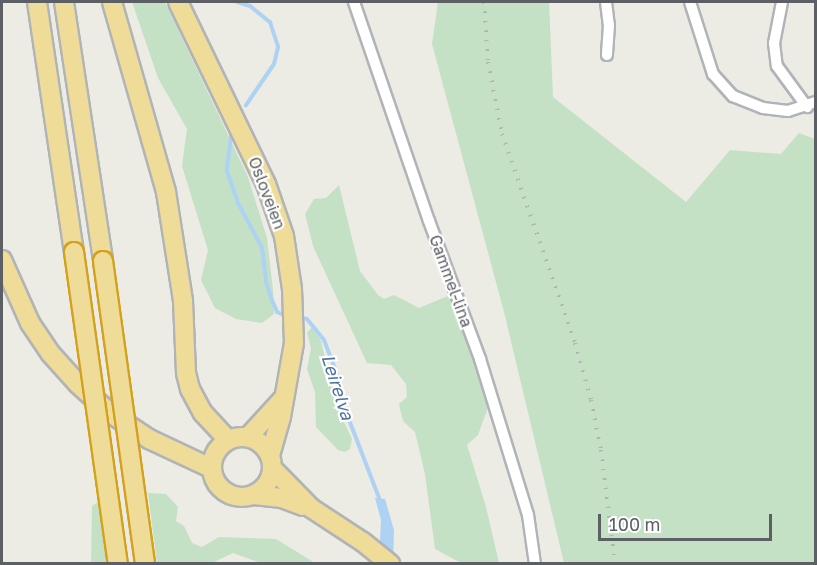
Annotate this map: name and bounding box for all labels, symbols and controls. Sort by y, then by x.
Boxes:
street label: Osloveien [244,154,290,232]
street label: Gammel-lina [425,232,477,330]
water label: Leirelva [317,351,359,423]
scale bar [601,502,775,540]
text: 100 m [609,513,660,535]

